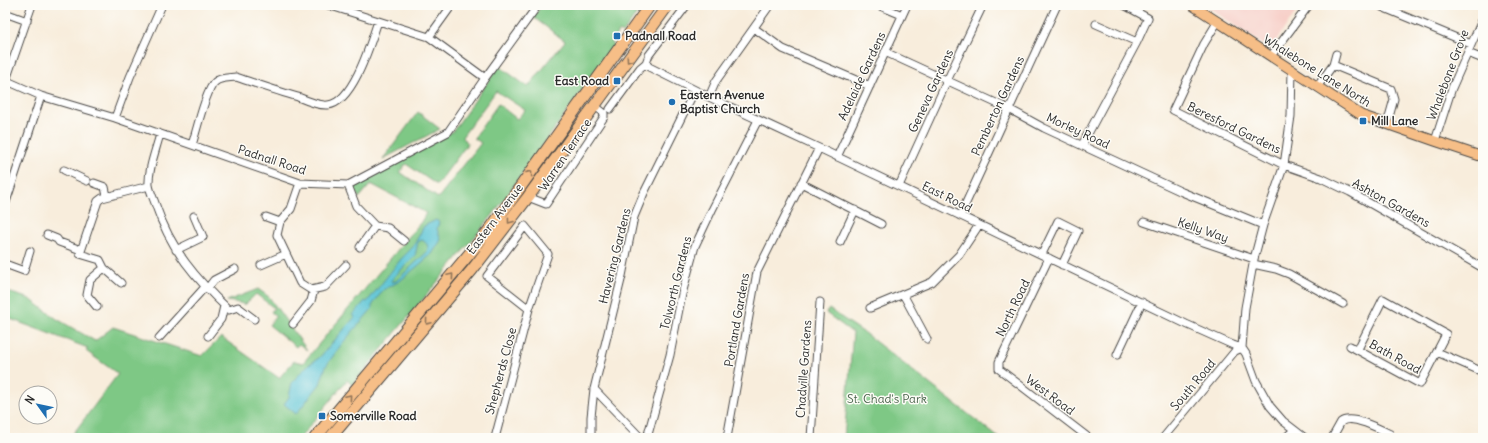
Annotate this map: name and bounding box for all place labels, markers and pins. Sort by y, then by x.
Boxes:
place label: Padnall Road [625,28,696,43]
marker: Padnall Road [612,31,622,41]
place label: East Road [555,73,609,88]
marker: East Road [612,76,622,86]
place label: Eastern Avenue Baptist Church [680,87,765,117]
marker: Eastern Avenue Baptist Church [667,97,677,107]
place label: Mill Lane [1371,113,1419,128]
marker: Mill Lane [1358,116,1368,126]
place label: Somerville Road [330,408,417,423]
marker: Somerville Road [317,411,327,421]

